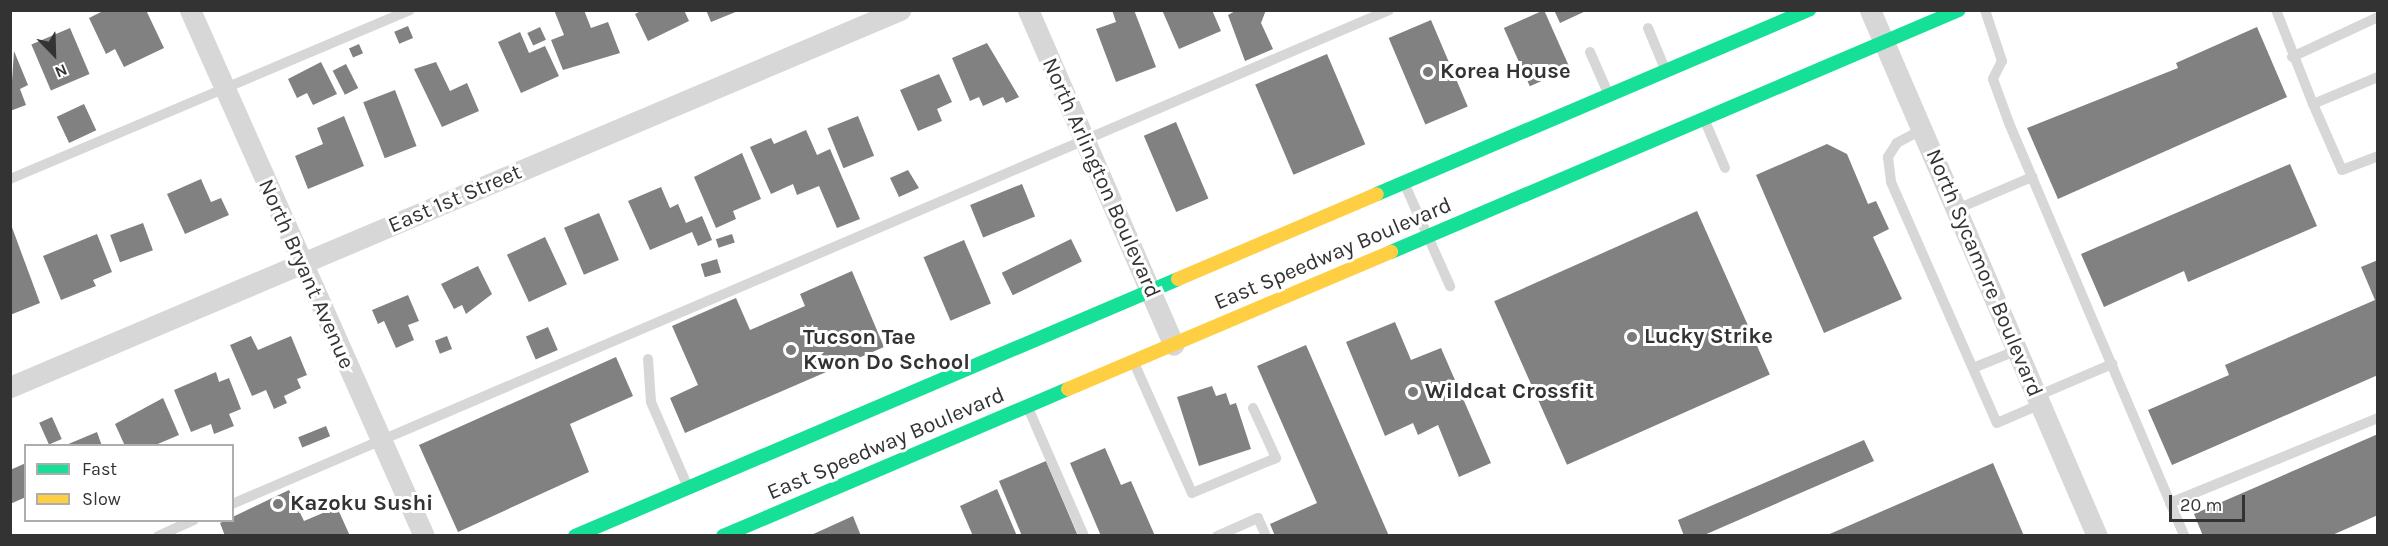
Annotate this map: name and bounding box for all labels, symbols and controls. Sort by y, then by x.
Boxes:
north arrow [24,24,84,84]
street label: North Arlington Boulevard [1036,54,1166,302]
place label: Korea House [1440,59,1571,85]
text: N [52,60,70,82]
marker: Korea House [1421,65,1435,79]
street label: North Sycamore Boulevard [1920,145,2048,401]
street label: East 1st Street [384,159,526,239]
street label: North Bryant Avenue [252,175,360,373]
street label: East Speedway Boulevard [1210,192,1456,316]
place label: Tucson Tae Kwon Do School [803,324,970,376]
place label: Lucky Strike [1644,324,1773,350]
marker: Lucky Strike [1625,330,1639,344]
marker: Tucson Tae Kwon Do School [784,343,798,357]
place label: Wildcat Crossfit [1425,379,1594,405]
street label: East Speedway Boulevard [763,382,1009,506]
marker: Wildcat Crossfit [1406,385,1420,399]
legend [24,444,234,522]
text: Fast [82,458,117,480]
scale bar [2172,483,2248,521]
text: Slow [82,488,121,510]
place label: Kazoku Sushi [290,491,433,517]
text: 20 m [2180,494,2222,516]
marker: Kazoku Sushi [271,497,285,511]

